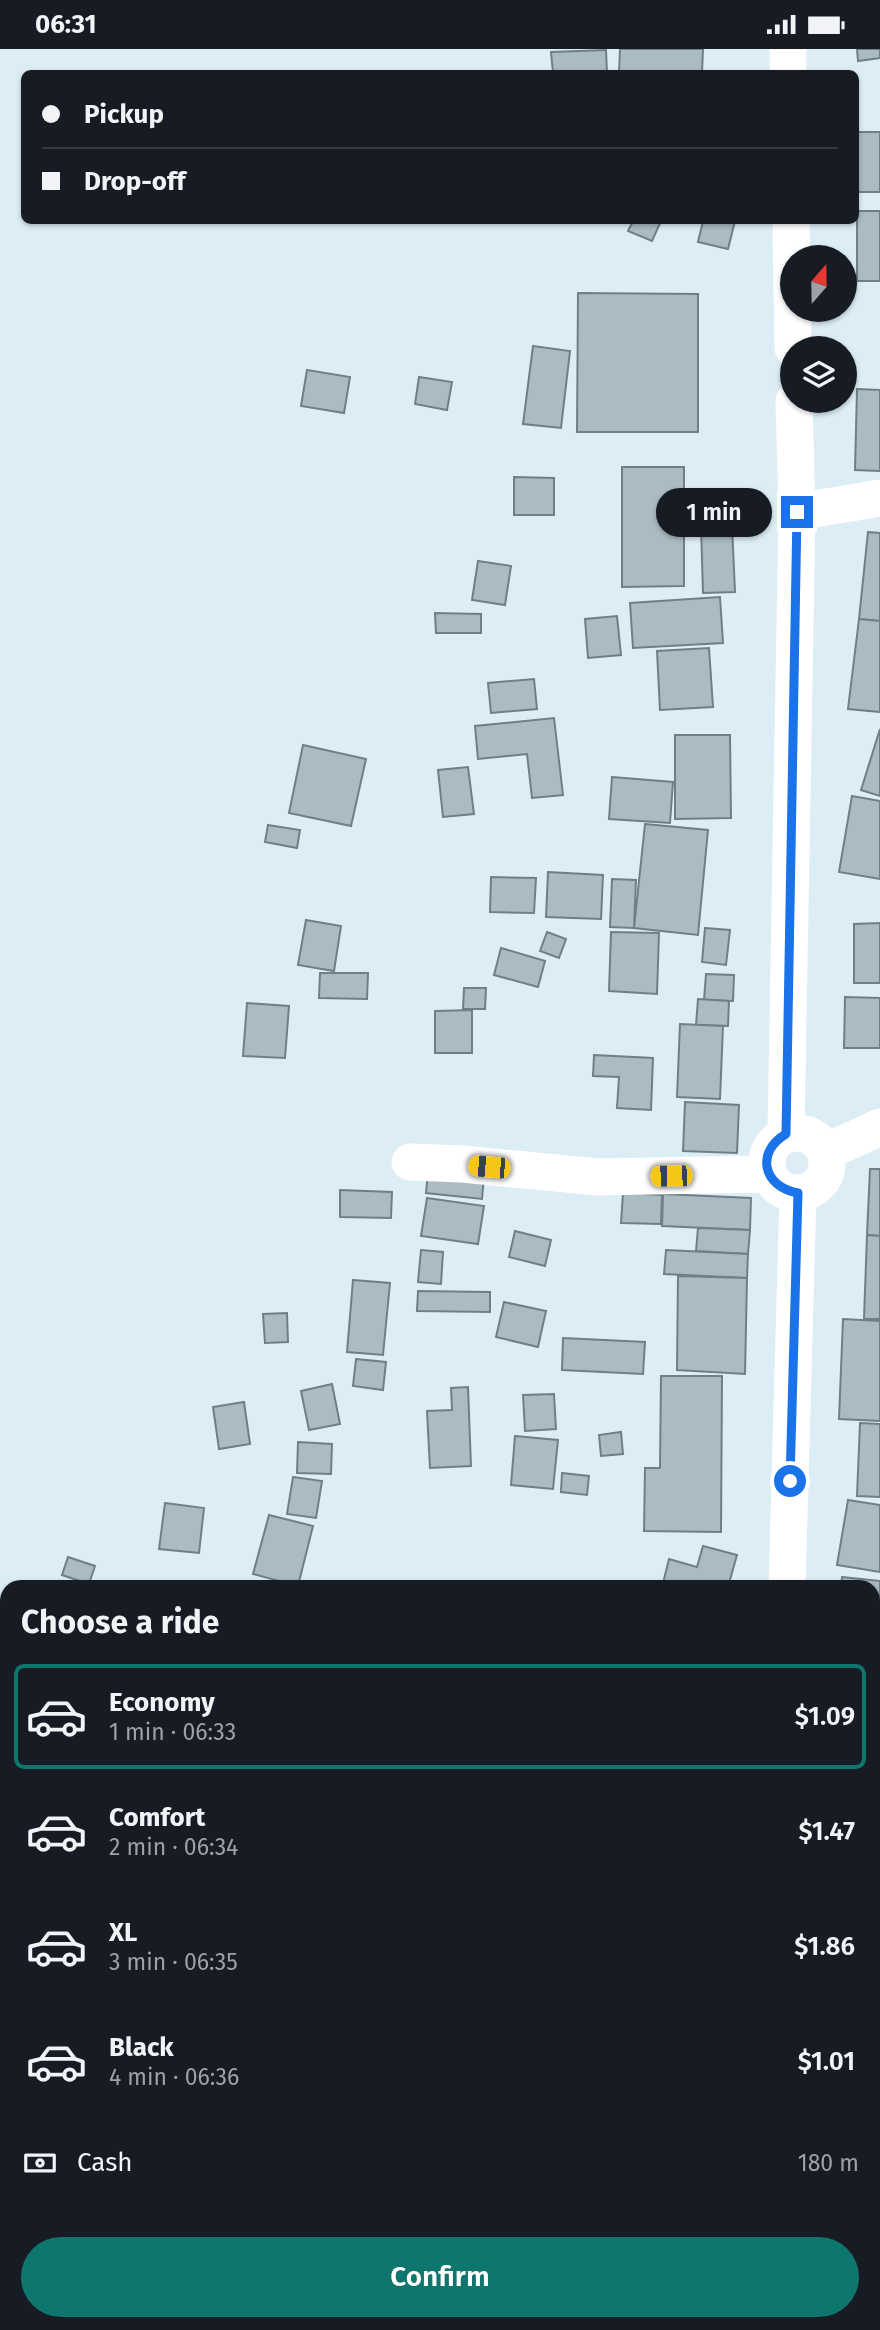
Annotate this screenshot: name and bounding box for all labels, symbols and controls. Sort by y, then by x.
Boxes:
text: 06:31 [35,9,97,40]
text: Pickup [84,99,164,130]
text: Drop-off [84,166,186,197]
north arrow [780,245,858,322]
map controls [780,245,857,413]
button: layers [780,336,857,413]
callout: 1 min [657,487,772,537]
route end [781,496,813,528]
text: 1 min [686,498,742,526]
car [468,1155,511,1179]
car [650,1165,693,1187]
route start [774,1465,806,1497]
text: Choose a ride [21,1603,219,1641]
icon: car [25,1685,88,1748]
text: Economy [109,1687,215,1718]
text: $1.09 [795,1701,855,1732]
text: 1 min · 06:33 [109,1718,236,1746]
icon: car [25,1800,88,1863]
text: Comfort [109,1802,205,1833]
text: $1.47 [798,1816,855,1847]
text: 2 min · 06:34 [109,1833,238,1861]
icon: car [25,1915,88,1978]
text: XL [109,1917,137,1948]
text: $1.86 [794,1931,855,1962]
text: 3 min · 06:35 [109,1948,238,1976]
icon: car [25,2030,88,2093]
text: Black [109,2032,174,2063]
text: $1.01 [798,2046,855,2077]
text: 4 min · 06:36 [109,2063,239,2091]
icon: cash [21,2144,59,2182]
text: Cash [77,2147,133,2178]
text: 180 m [798,2149,859,2177]
button: Confirm [21,2237,859,2317]

